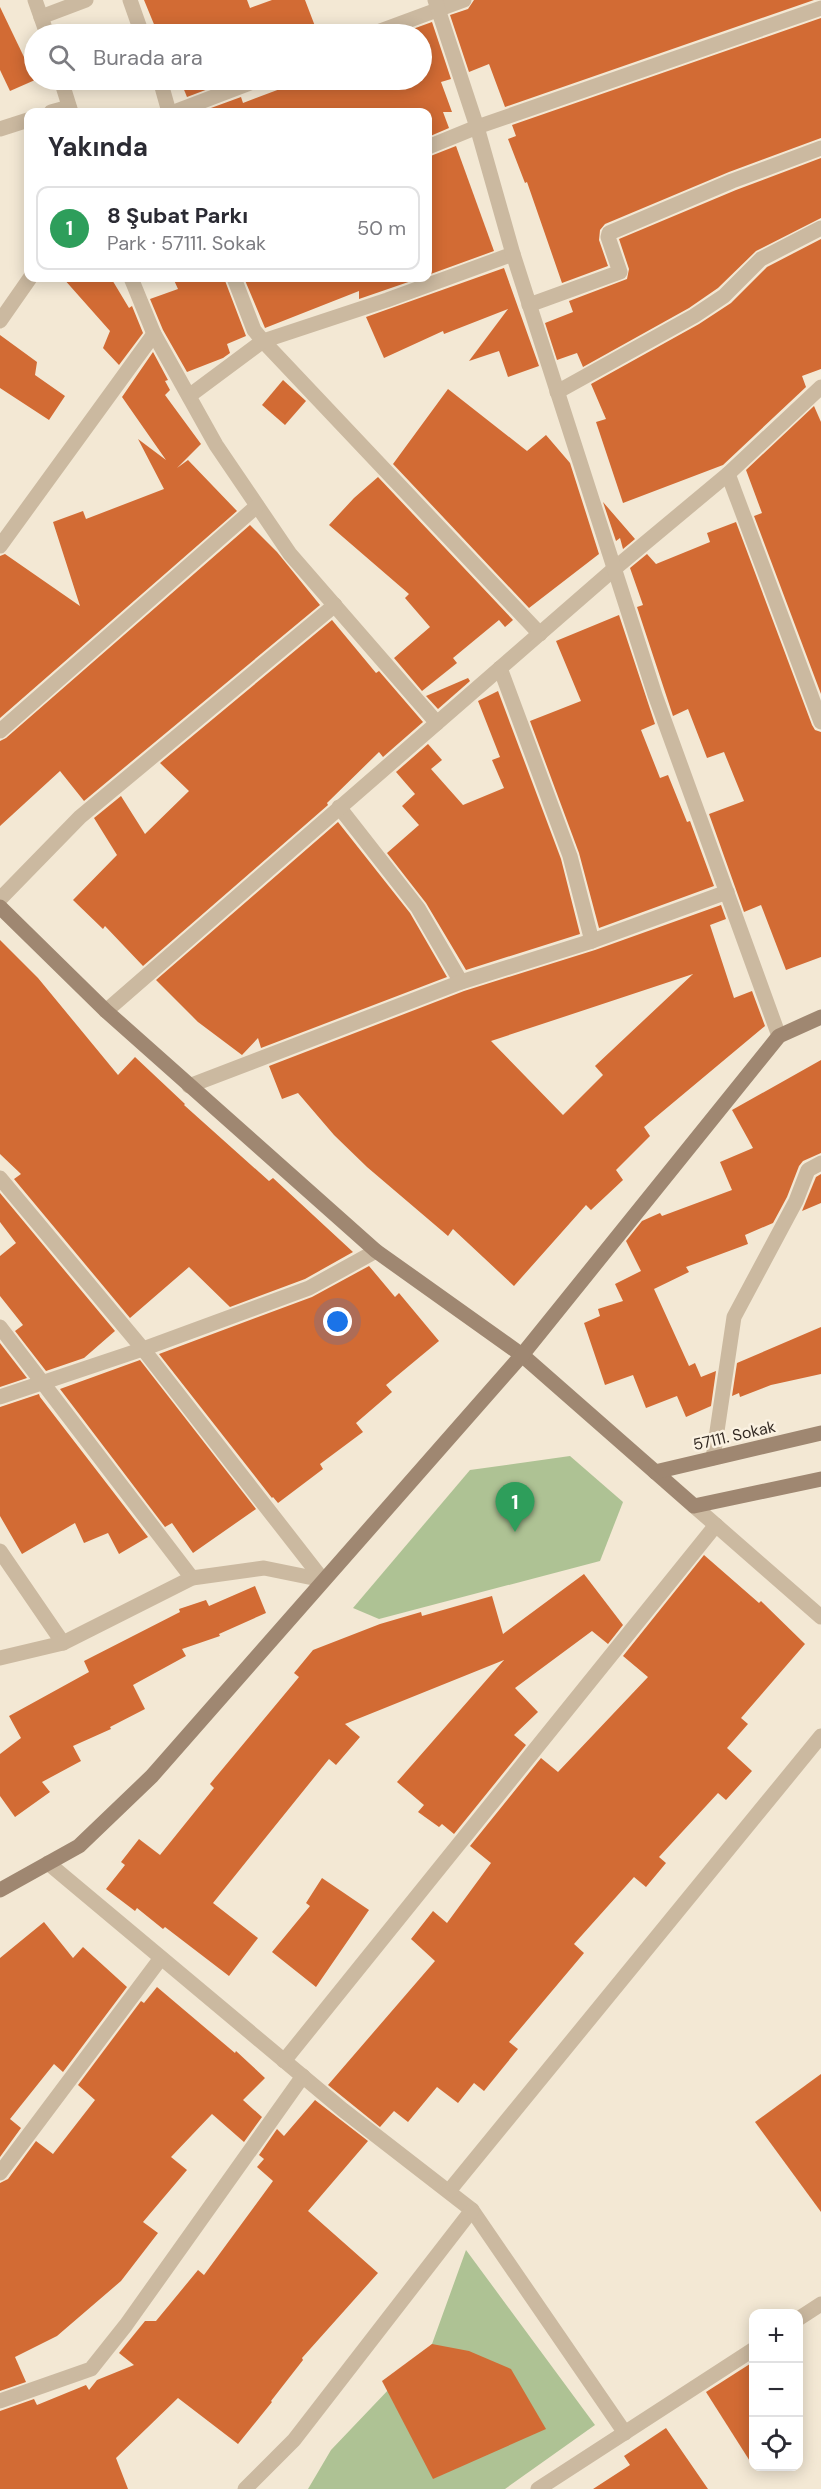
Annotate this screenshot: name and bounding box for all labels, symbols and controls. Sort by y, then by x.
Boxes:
search box [24,24,432,90]
icon: search [45,41,78,74]
text: Burada ara [93,43,203,72]
text: Yakında [48,130,148,164]
text: 8 Şubat Parkı [107,201,248,230]
text: 1 [66,215,73,241]
text: 50 m [357,215,406,241]
text: Park · 57111. Sokak [107,230,266,256]
your location [323,1307,352,1336]
street label: 57111. Sokak [691,1416,777,1455]
pin: 1 [496,1482,534,1532]
map controls [749,2309,803,2471]
button: + [749,2309,803,2363]
button: − [749,2363,803,2417]
button: locate [749,2417,803,2471]

